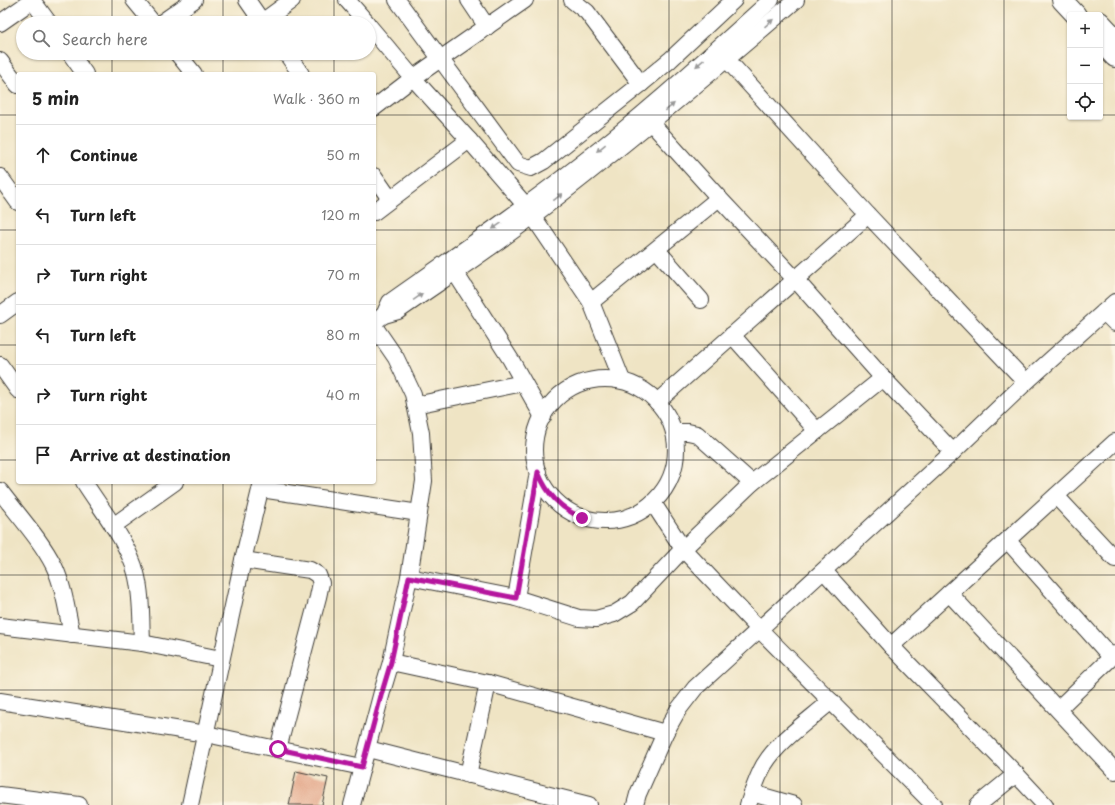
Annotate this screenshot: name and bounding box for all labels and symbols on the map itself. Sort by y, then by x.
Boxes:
one-way arrow [764,18,775,27]
one-way arrow [694,59,705,68]
one-way arrow [665,102,676,111]
one-way arrow [596,144,607,152]
one-way arrow [552,192,563,201]
one-way arrow [492,222,503,230]
one-way arrow [413,293,423,301]
route end [573,509,591,527]
route start [269,740,287,758]

